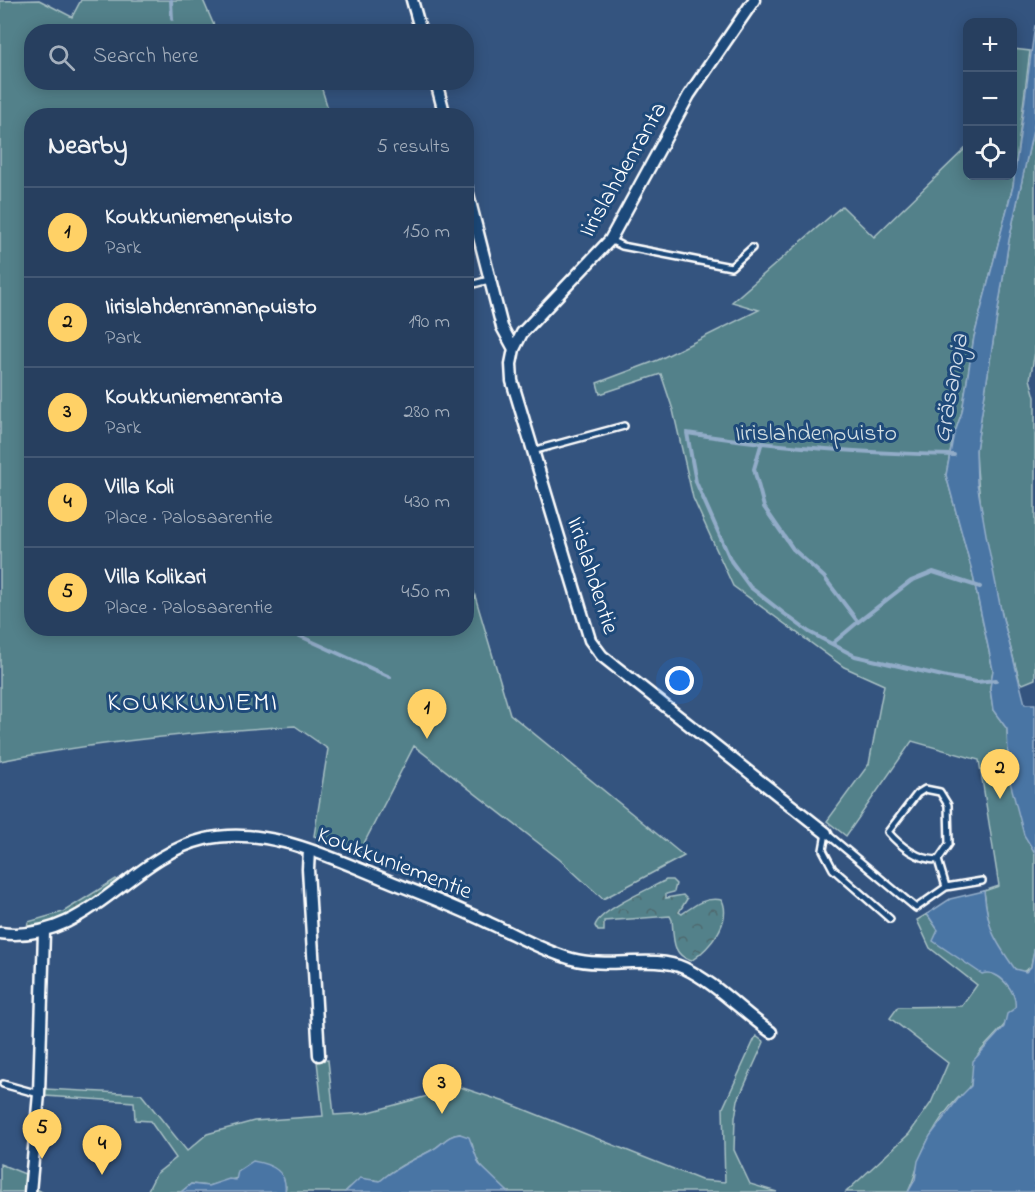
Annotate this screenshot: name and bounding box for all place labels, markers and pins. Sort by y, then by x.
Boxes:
pin: 1 [408,690,446,739]
pin: 2 [980,750,1020,799]
pin: 3 [422,1064,462,1114]
pin: 5 [22,1110,62,1159]
pin: 4 [82,1126,122,1175]

